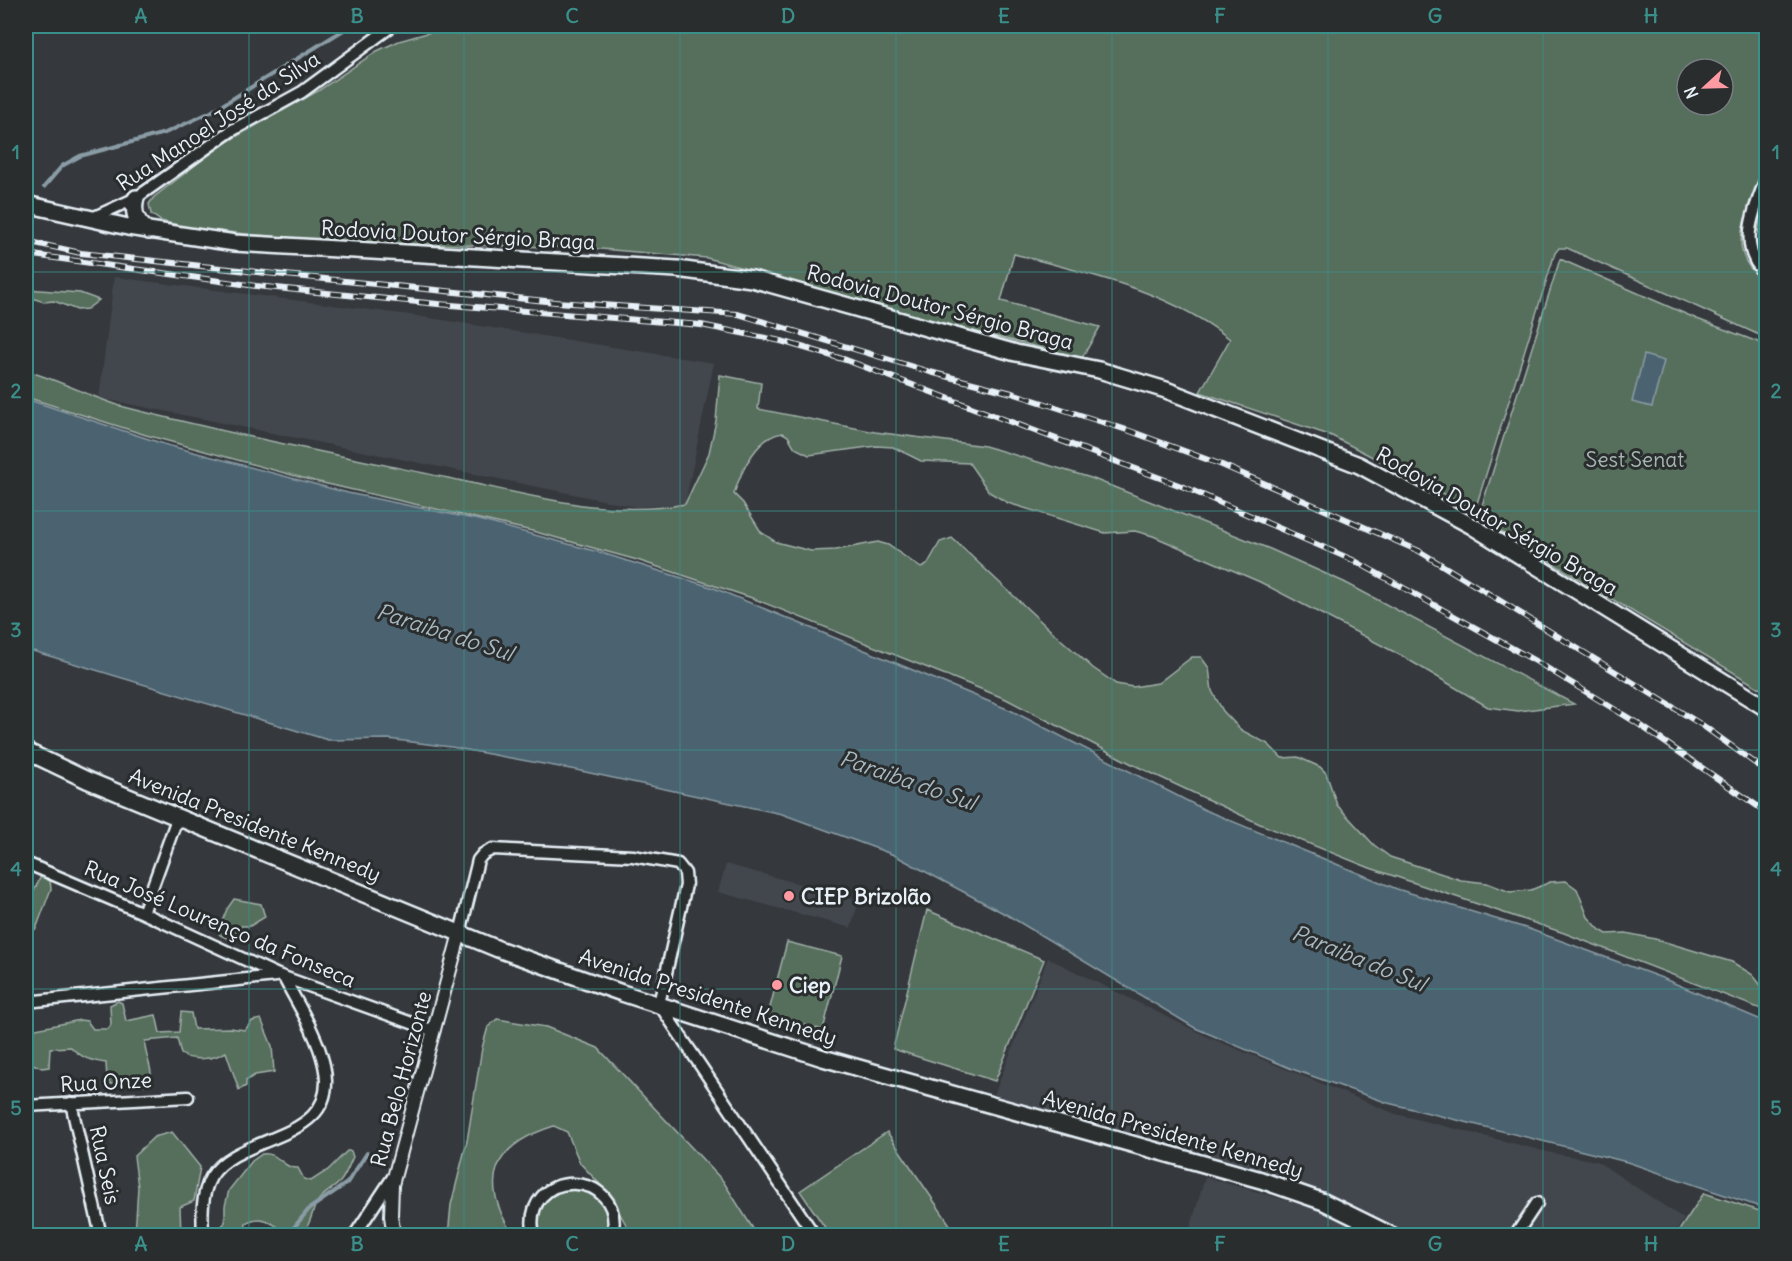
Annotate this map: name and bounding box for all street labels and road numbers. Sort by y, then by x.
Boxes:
street label: Rua Manoel José da Silva [111,45,325,197]
street label: Rodovia Doutor Sérgio Braga [320,214,596,256]
street label: Rodovia Doutor Sérgio Braga [804,258,1076,356]
street label: Rodovia Doutor Sérgio Braga [1371,441,1623,601]
street label: Avenida Presidente Kennedy [125,762,385,888]
street label: Rua José Lourenço da Fonseca [80,854,360,994]
street label: Avenida Presidente Kennedy [576,943,840,1051]
street label: Rua Belo Horizonte [365,988,437,1170]
street label: Rua Onze [59,1066,153,1098]
street label: Avenida Presidente Kennedy [1040,1084,1306,1184]
street label: Rua Seis [84,1123,126,1207]

